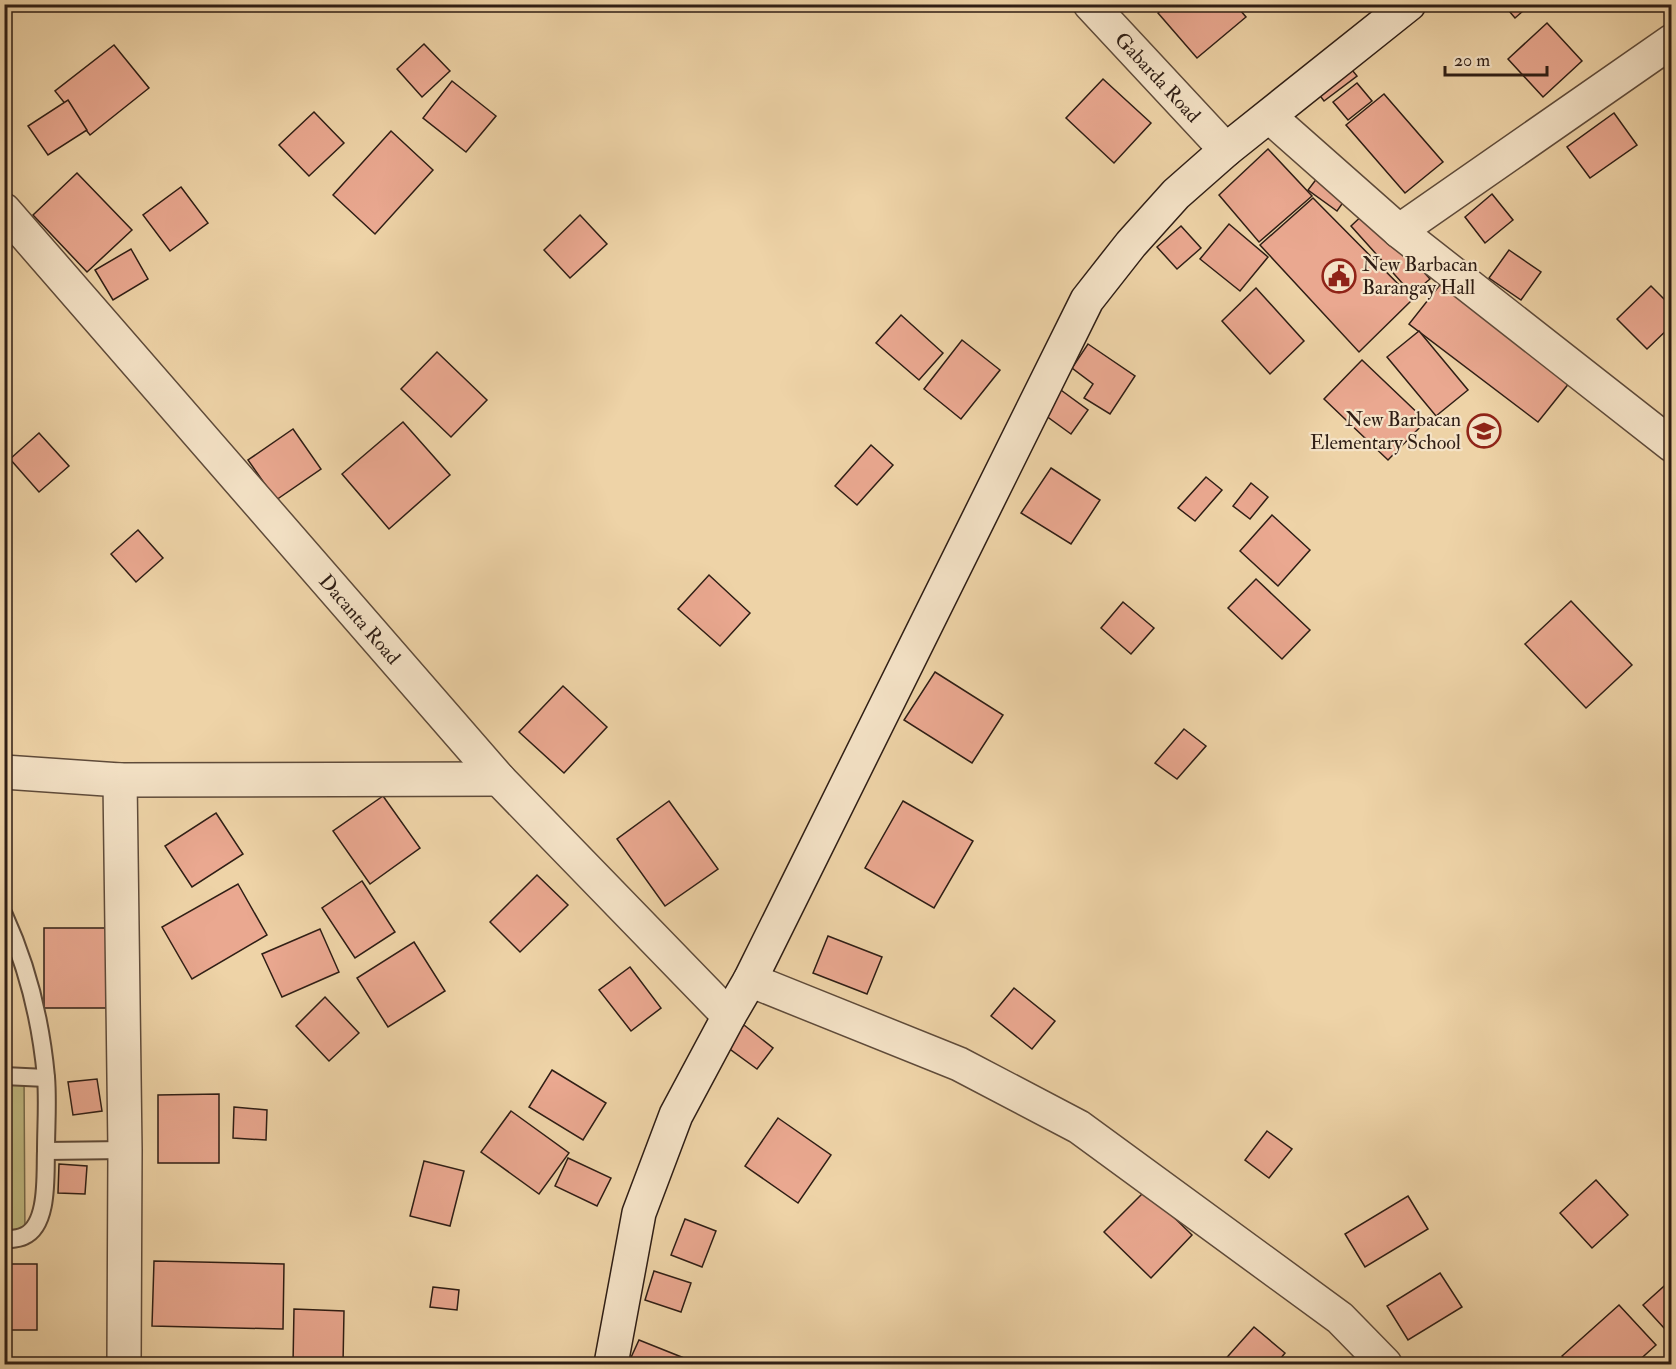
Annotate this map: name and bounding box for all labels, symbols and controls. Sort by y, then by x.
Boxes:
street label: Gabarda Road [1109,27,1206,128]
scale bar [1445,39,1547,77]
text: 20 m [1454,49,1490,72]
place label: New Barbacan Barangay Hall [1362,252,1478,300]
public building icon: New Barbacan Barangay Hall [1321,258,1357,294]
place label: New Barbacan Elementary School [1310,407,1461,455]
school or university icon: New Barbacan Elementary School [1466,413,1502,449]
street label: Dacanta Road [314,569,406,670]

